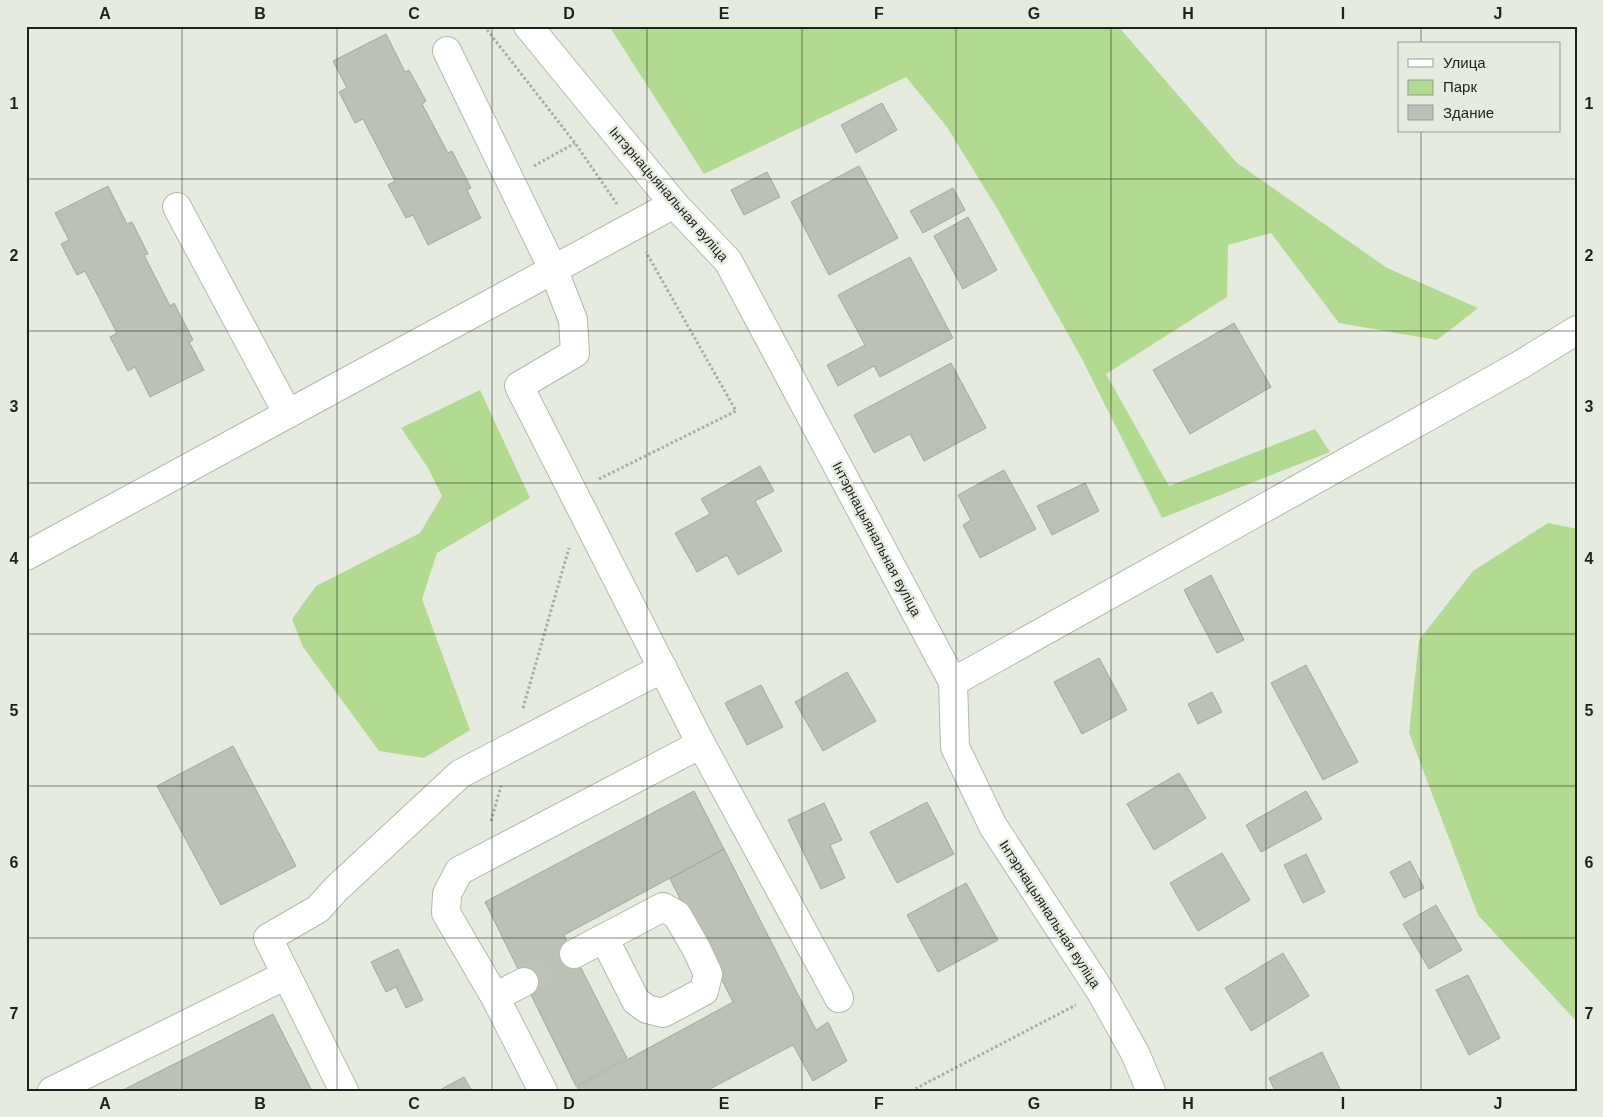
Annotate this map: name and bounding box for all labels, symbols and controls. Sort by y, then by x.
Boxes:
text: A [99,5,111,22]
text: B [254,5,266,22]
text: C [408,5,420,22]
text: D [563,5,575,22]
text: E [719,5,730,22]
text: F [874,5,884,22]
text: G [1028,5,1040,22]
text: H [1182,5,1194,22]
text: I [1341,5,1345,22]
text: J [1494,5,1502,22]
legend [1398,42,1560,132]
text: Улица [1443,54,1486,71]
text: Парк [1443,78,1477,95]
text: 1 [10,95,19,112]
text: 1 [1585,95,1594,112]
text: Здание [1443,104,1494,121]
street label: Інтэрнацыянальная вуліца [606,123,732,265]
text: 2 [10,247,19,264]
text: 2 [1585,247,1594,264]
text: 3 [10,398,19,415]
text: 3 [1585,398,1594,415]
street label: Інтэрнацыянальная вуліца [829,459,925,619]
text: 4 [10,550,19,567]
text: 4 [1585,550,1594,567]
text: 5 [10,702,19,719]
text: 5 [1585,702,1594,719]
street label: Інтэрнацыянальная вуліца [996,837,1104,991]
text: 6 [10,854,19,871]
text: 6 [1585,854,1594,871]
text: 7 [10,1005,19,1022]
text: 7 [1585,1005,1594,1022]
text: A [99,1095,111,1112]
text: B [254,1095,266,1112]
text: C [408,1095,420,1112]
text: D [563,1095,575,1112]
text: E [719,1095,730,1112]
text: F [874,1095,884,1112]
text: G [1028,1095,1040,1112]
text: H [1182,1095,1194,1112]
text: I [1341,1095,1345,1112]
text: J [1494,1095,1502,1112]

